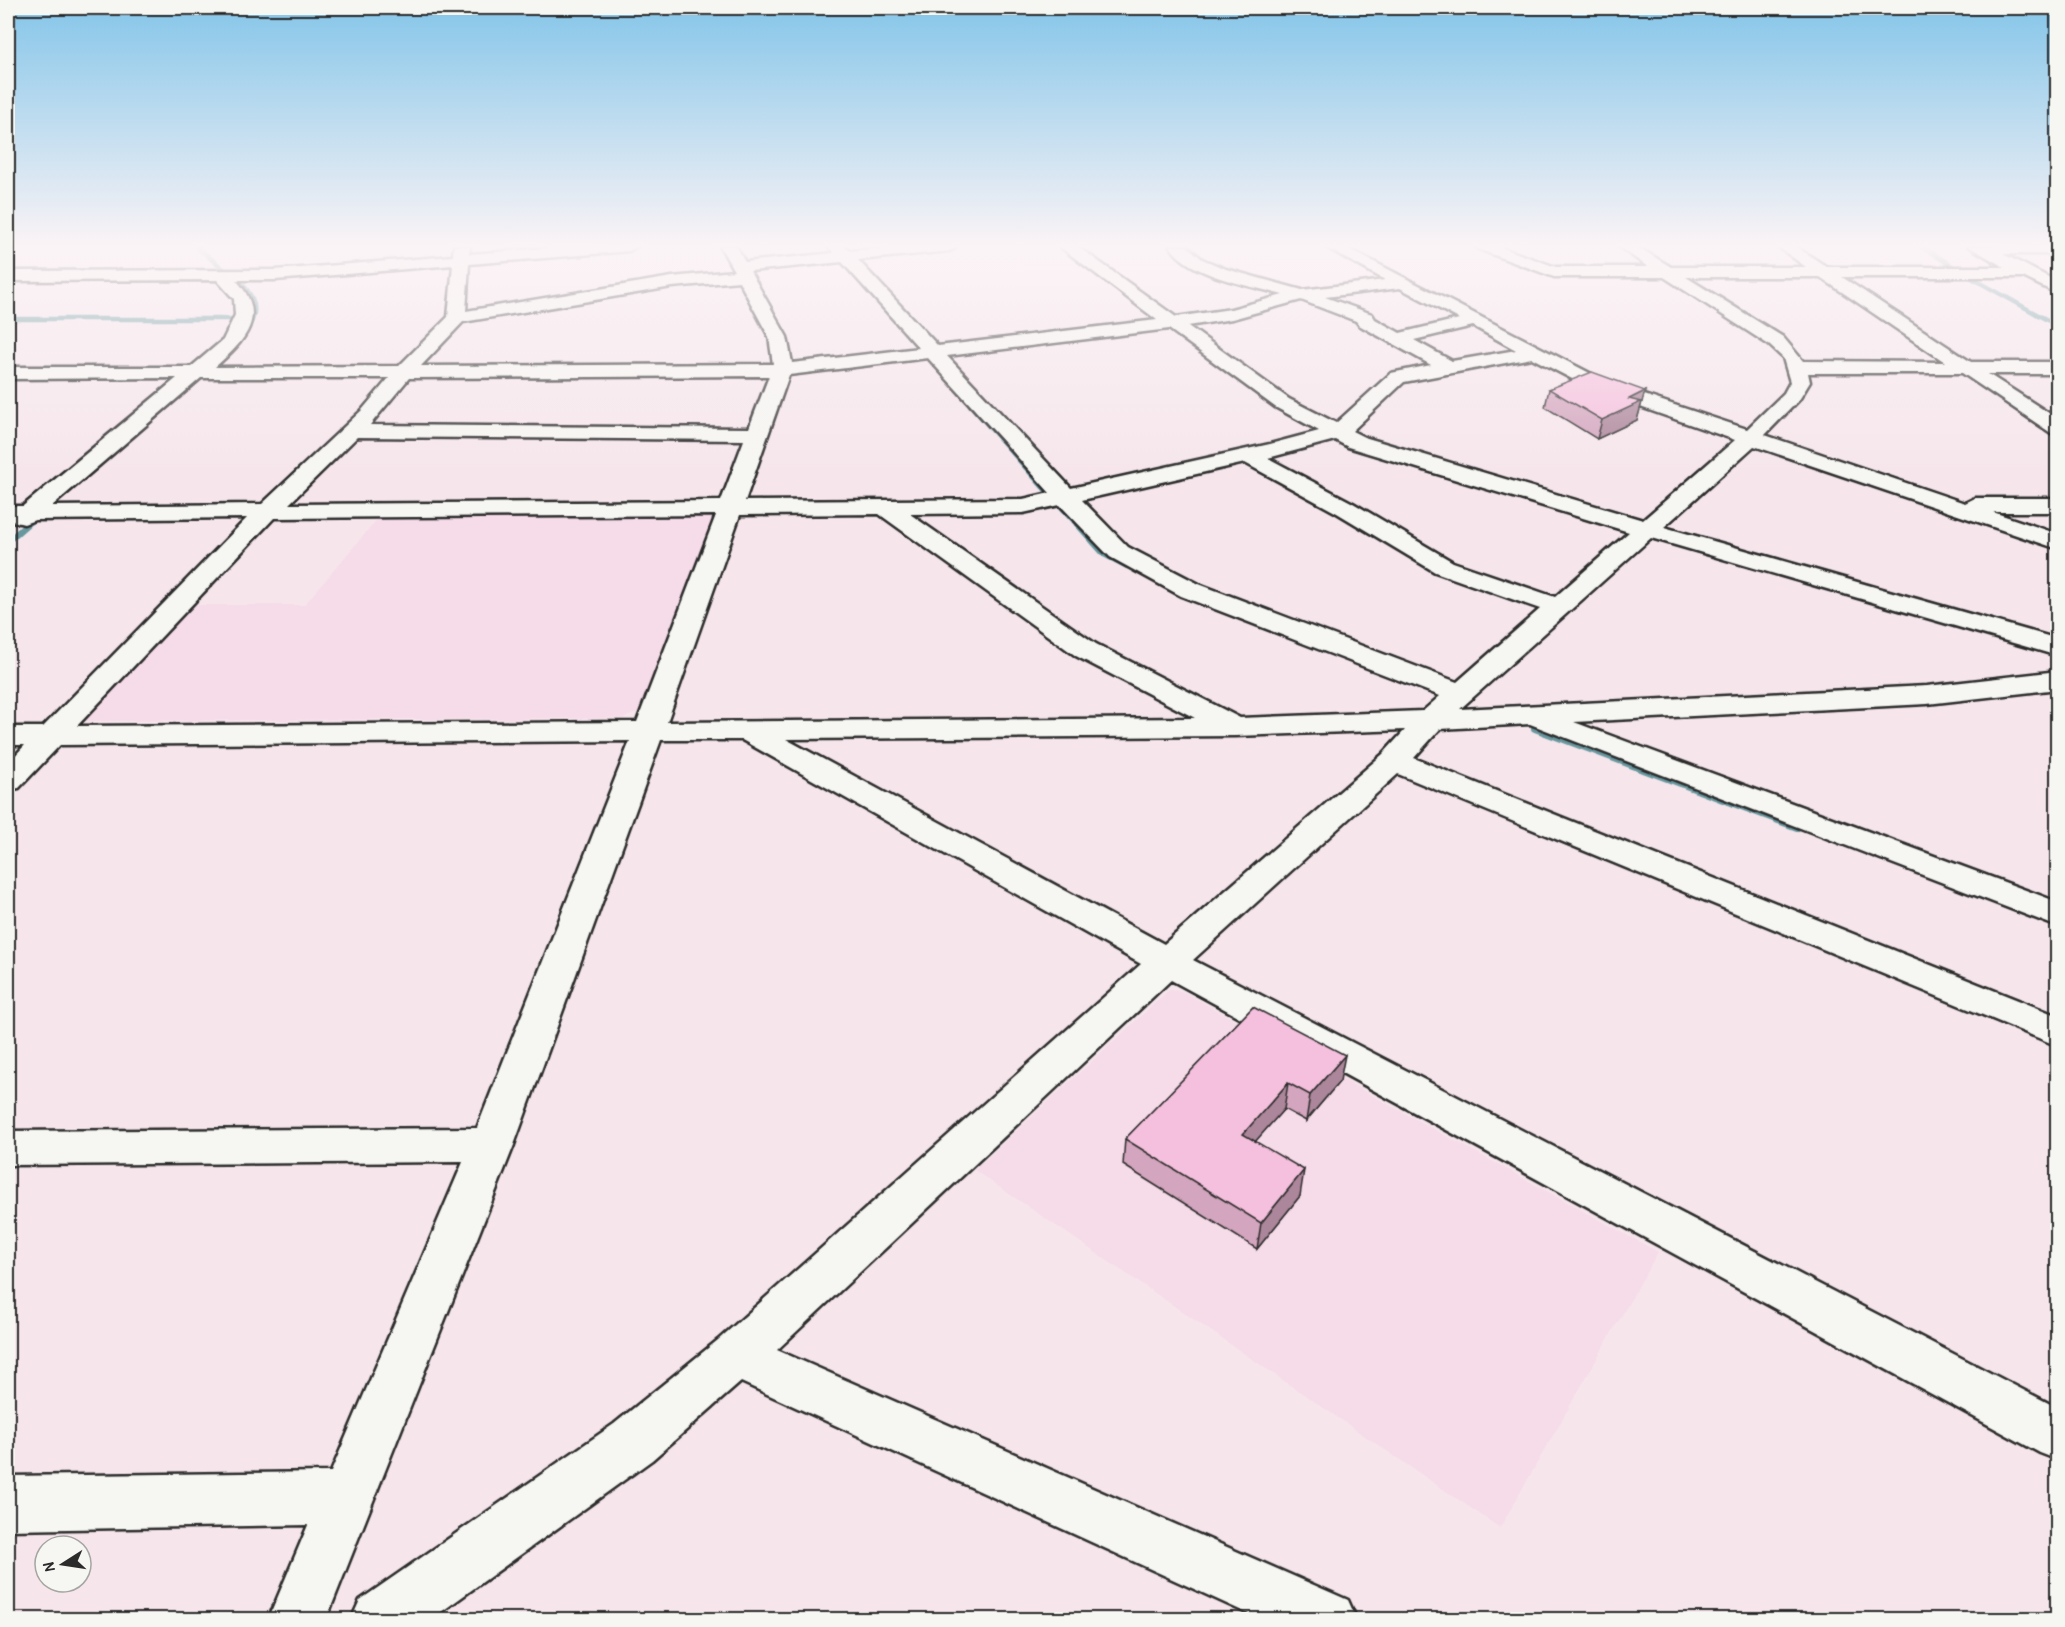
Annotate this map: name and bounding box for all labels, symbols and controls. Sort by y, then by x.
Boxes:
north arrow [33,1534,93,1594]
text: N [37,1560,60,1574]

